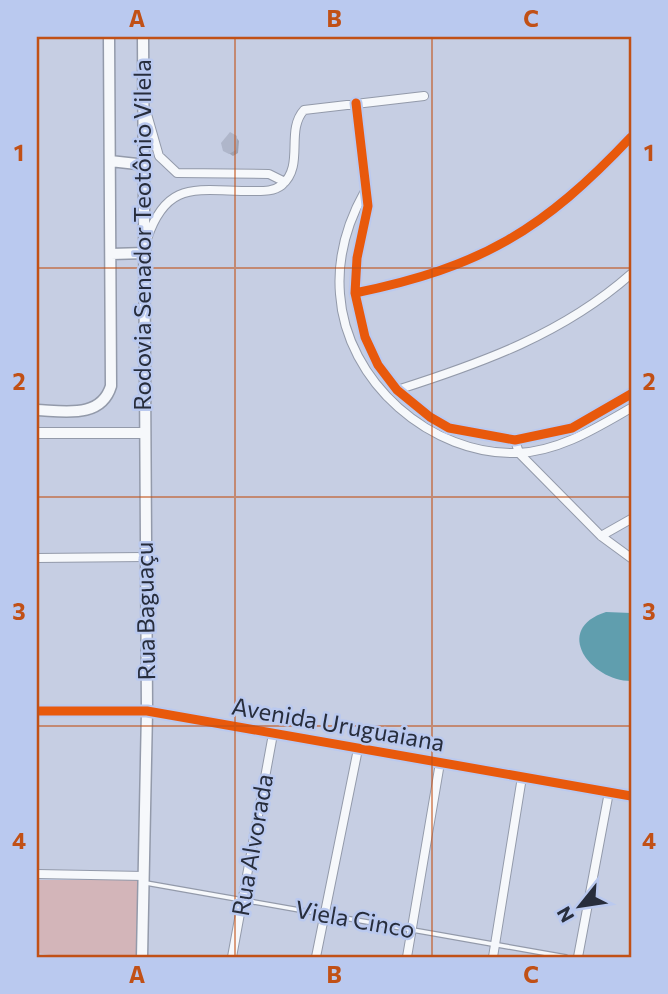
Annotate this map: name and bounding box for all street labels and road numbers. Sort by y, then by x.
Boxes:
street label: Rodovia Senador Teotônio Vilela [127,59,156,411]
street label: Rua Baguaçu [129,541,160,681]
street label: Avenida Uruguaiana [230,691,447,757]
street label: Rua Alvorada [225,771,278,918]
street label: Viela Cinco [293,894,417,943]

